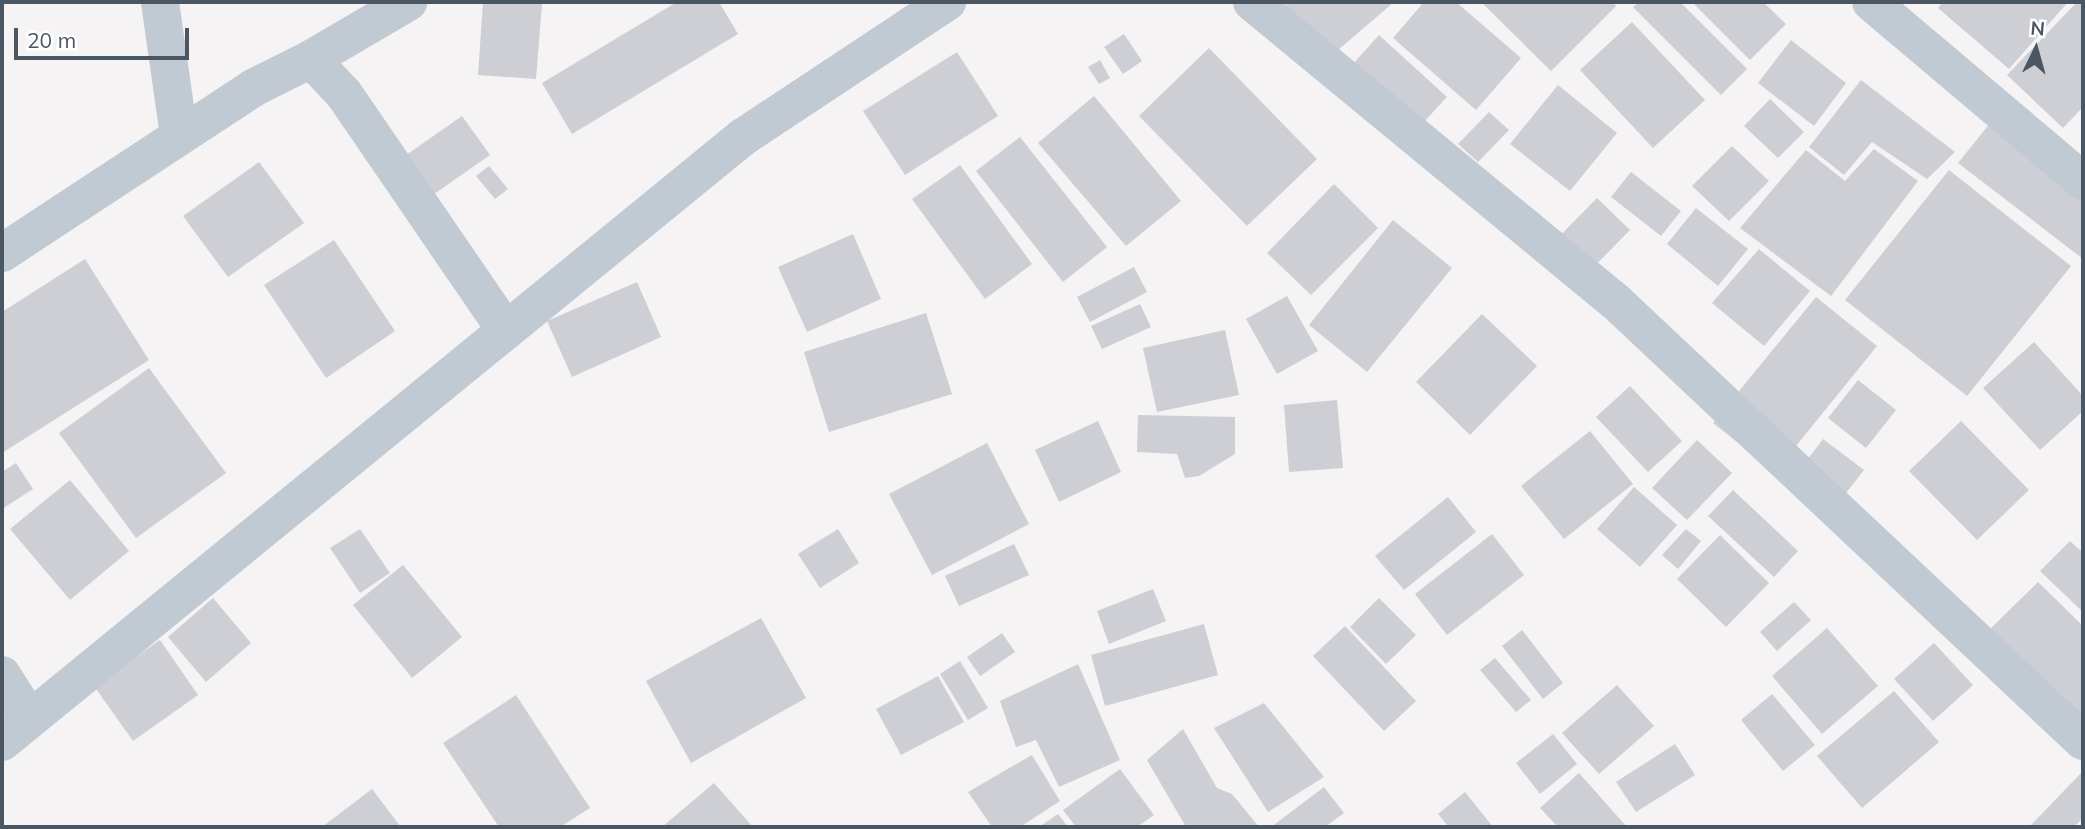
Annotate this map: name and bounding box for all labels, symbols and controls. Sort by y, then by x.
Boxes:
scale bar [18,14,192,58]
north arrow [2001,14,2071,84]
text: N [2030,15,2046,41]
text: 20 m [27,27,76,53]

